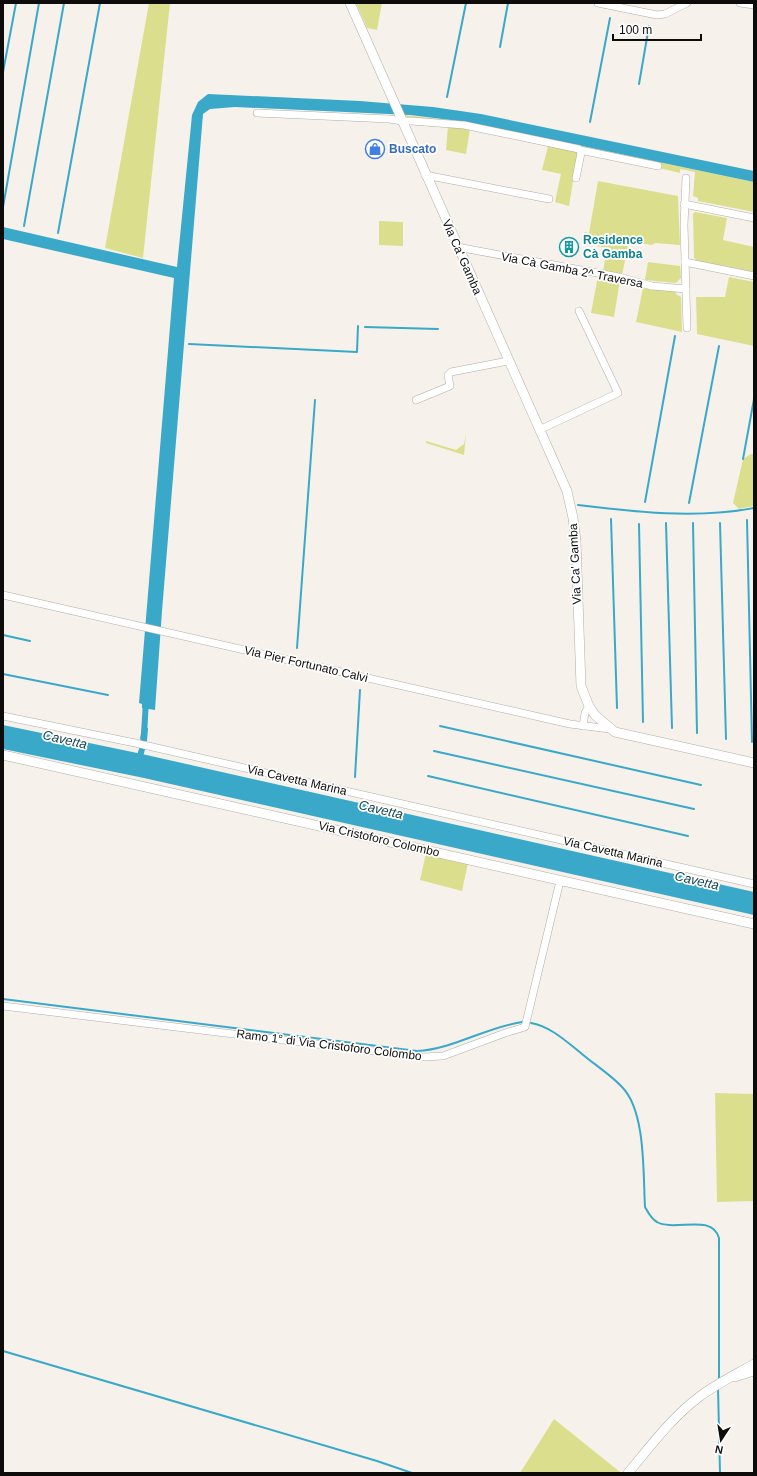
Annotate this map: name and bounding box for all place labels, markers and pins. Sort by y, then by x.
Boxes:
shop icon: Buscato [364,138,386,160]
place label: Buscato [389,142,436,156]
place label: Residence Cà Gamba [583,233,643,261]
building icon: Residence Cà Gamba [558,236,580,258]

